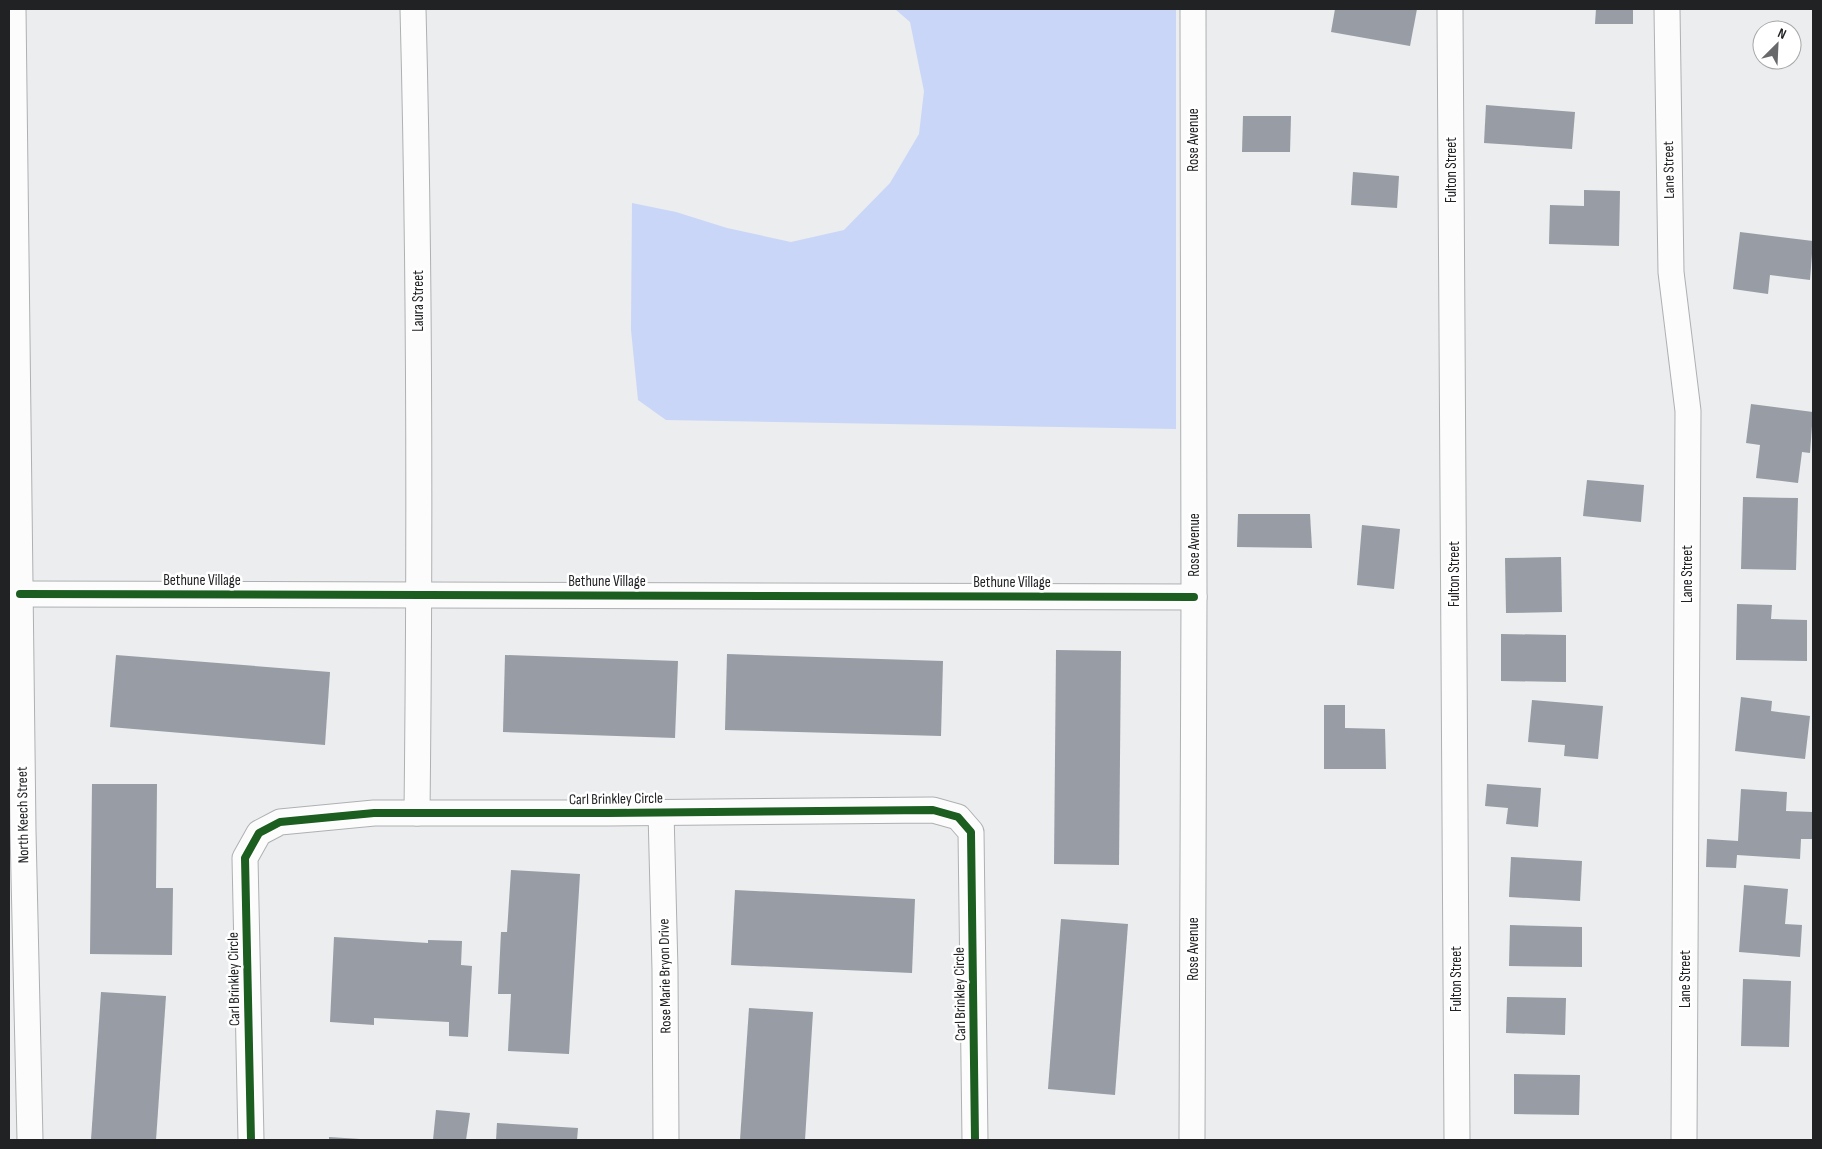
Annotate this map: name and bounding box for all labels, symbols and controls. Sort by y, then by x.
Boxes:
north arrow [1752,20,1802,70]
text: N [1775,24,1789,43]
street label: Rose Avenue [1184,108,1203,172]
street label: Fulton Street [1442,137,1461,203]
street label: Lane Street [1659,141,1679,199]
street label: Laura Street [409,270,428,332]
street label: Rose Avenue [1185,513,1204,577]
street label: Fulton Street [1445,541,1464,607]
street label: Lane Street [1678,545,1697,603]
street label: Bethune Village [163,571,241,590]
street label: Bethune Village [568,572,646,591]
street label: Bethune Village [973,573,1051,592]
street label: North Keech Street [13,766,33,864]
street label: Carl Brinkley Circle [569,789,663,809]
street label: Rose Avenue [1184,917,1203,981]
street label: Rose Marie Bryon Drive [654,918,676,1034]
street label: Carl Brinkley Circle [224,932,244,1026]
street label: Fulton Street [1447,946,1466,1012]
street label: Carl Brinkley Circle [950,947,970,1041]
street label: Lane Street [1676,950,1695,1008]

